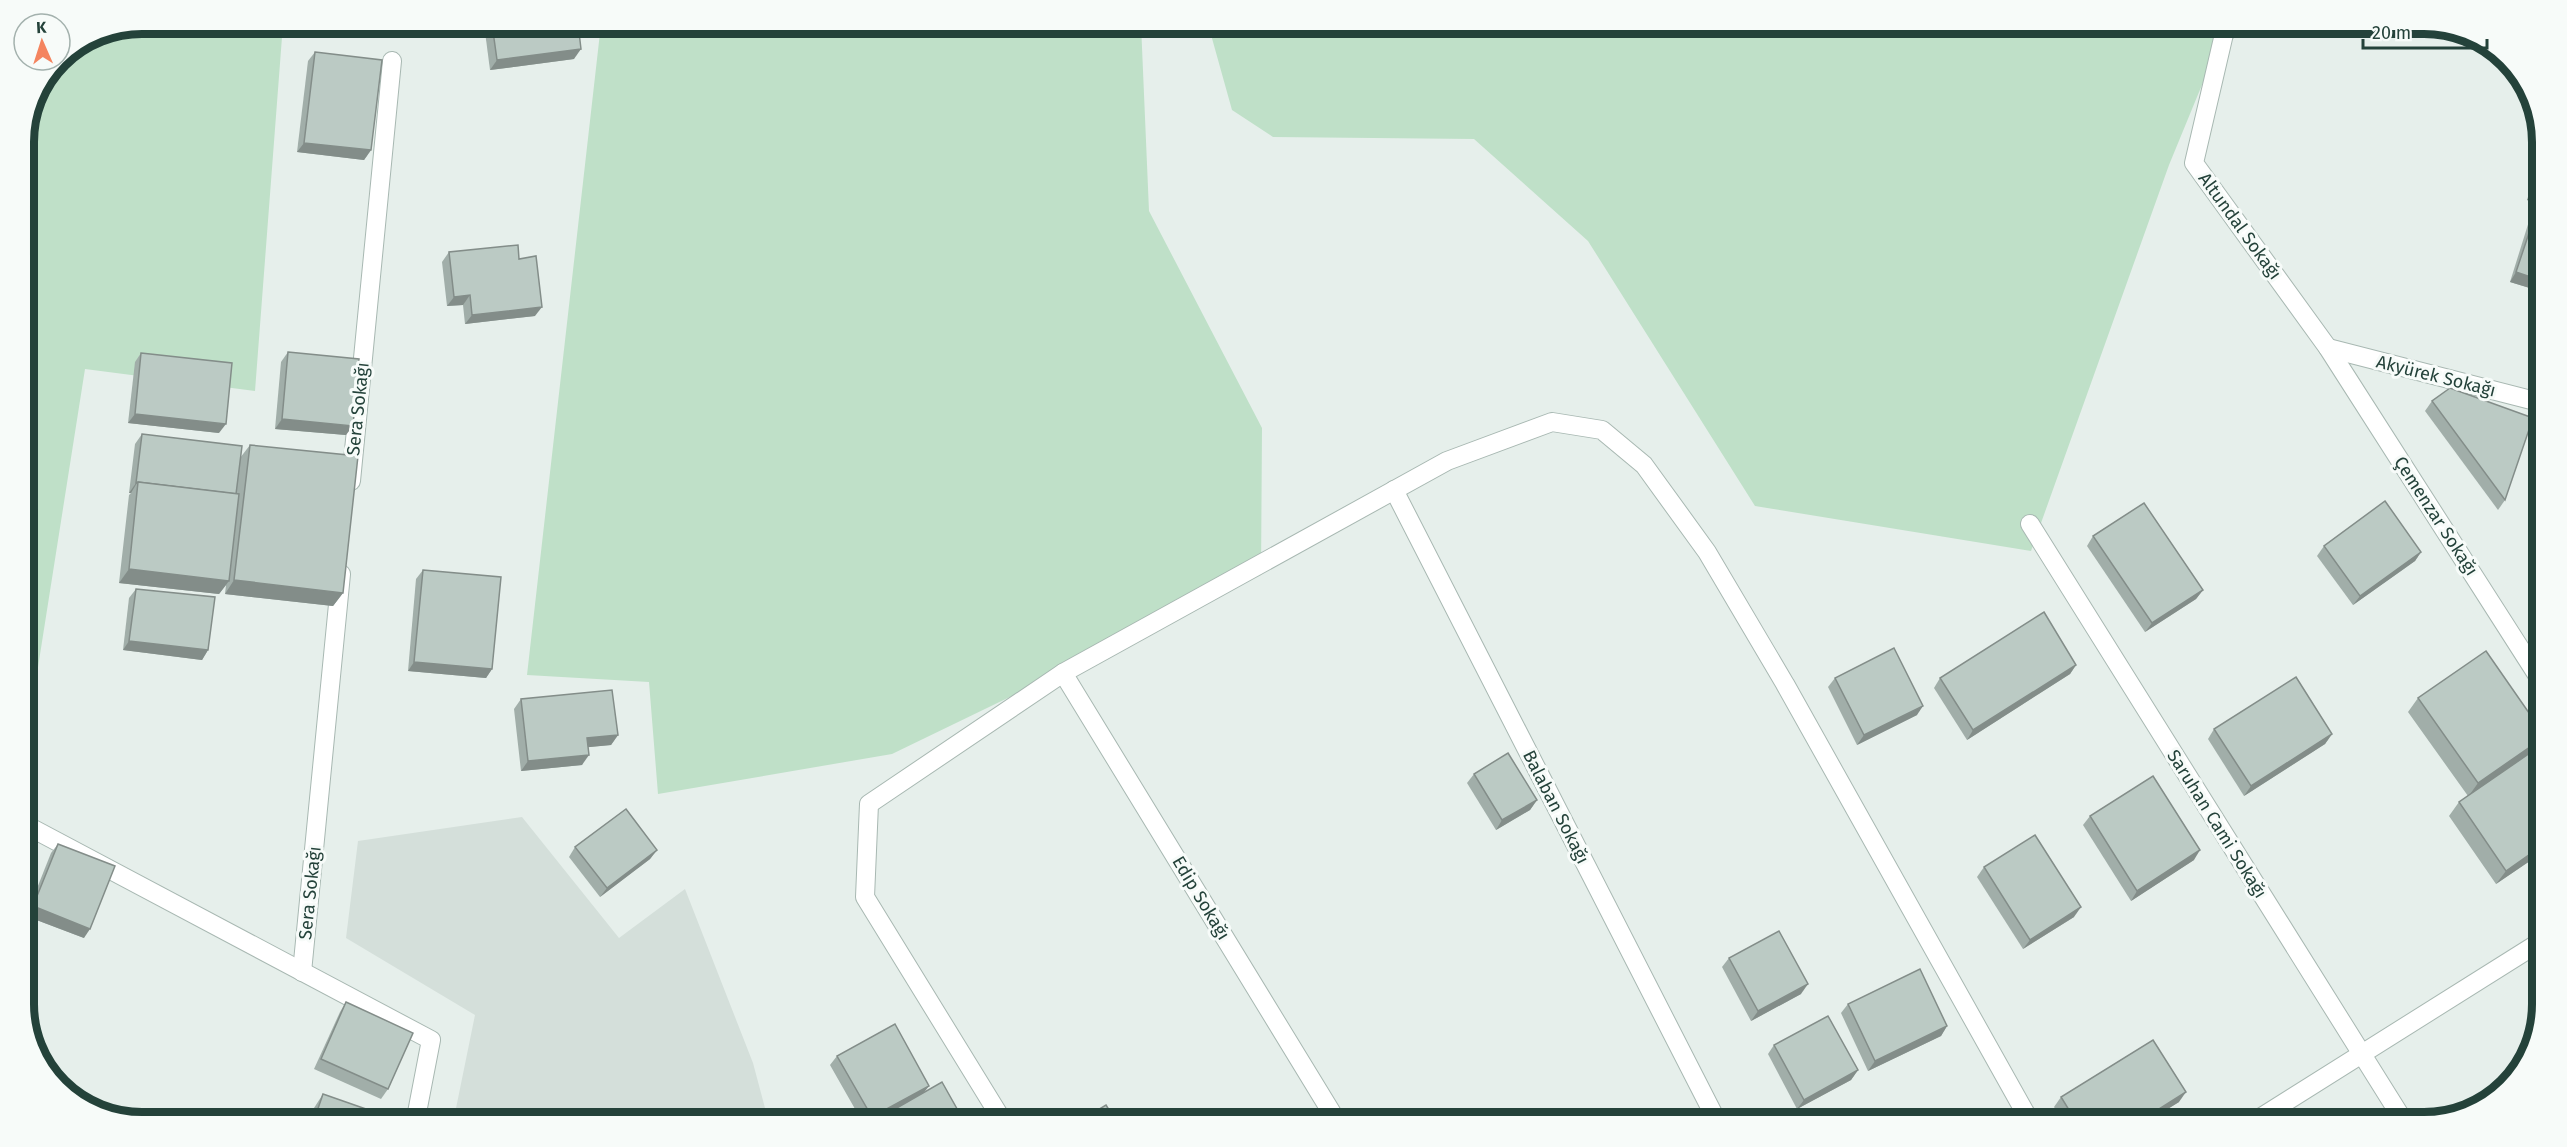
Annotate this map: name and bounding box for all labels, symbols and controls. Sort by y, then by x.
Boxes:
north arrow [12,12,72,72]
scale bar [2363,12,2488,50]
text: K [36,18,48,37]
text: 20 m [2372,22,2411,44]
street label: Altundal Sokağı [2194,168,2286,284]
street label: Akyürek Sokağı [2374,351,2498,401]
street label: Sera Sokağı [342,361,374,457]
street label: Çemenzar Sokağı [2389,452,2483,580]
street label: Saruhan Cami Sokağı [2162,746,2272,902]
street label: Balaban Sokağı [1518,747,1594,867]
street label: Sera Sokağı [294,845,326,941]
street label: Edip Sokağı [1167,852,1235,944]

